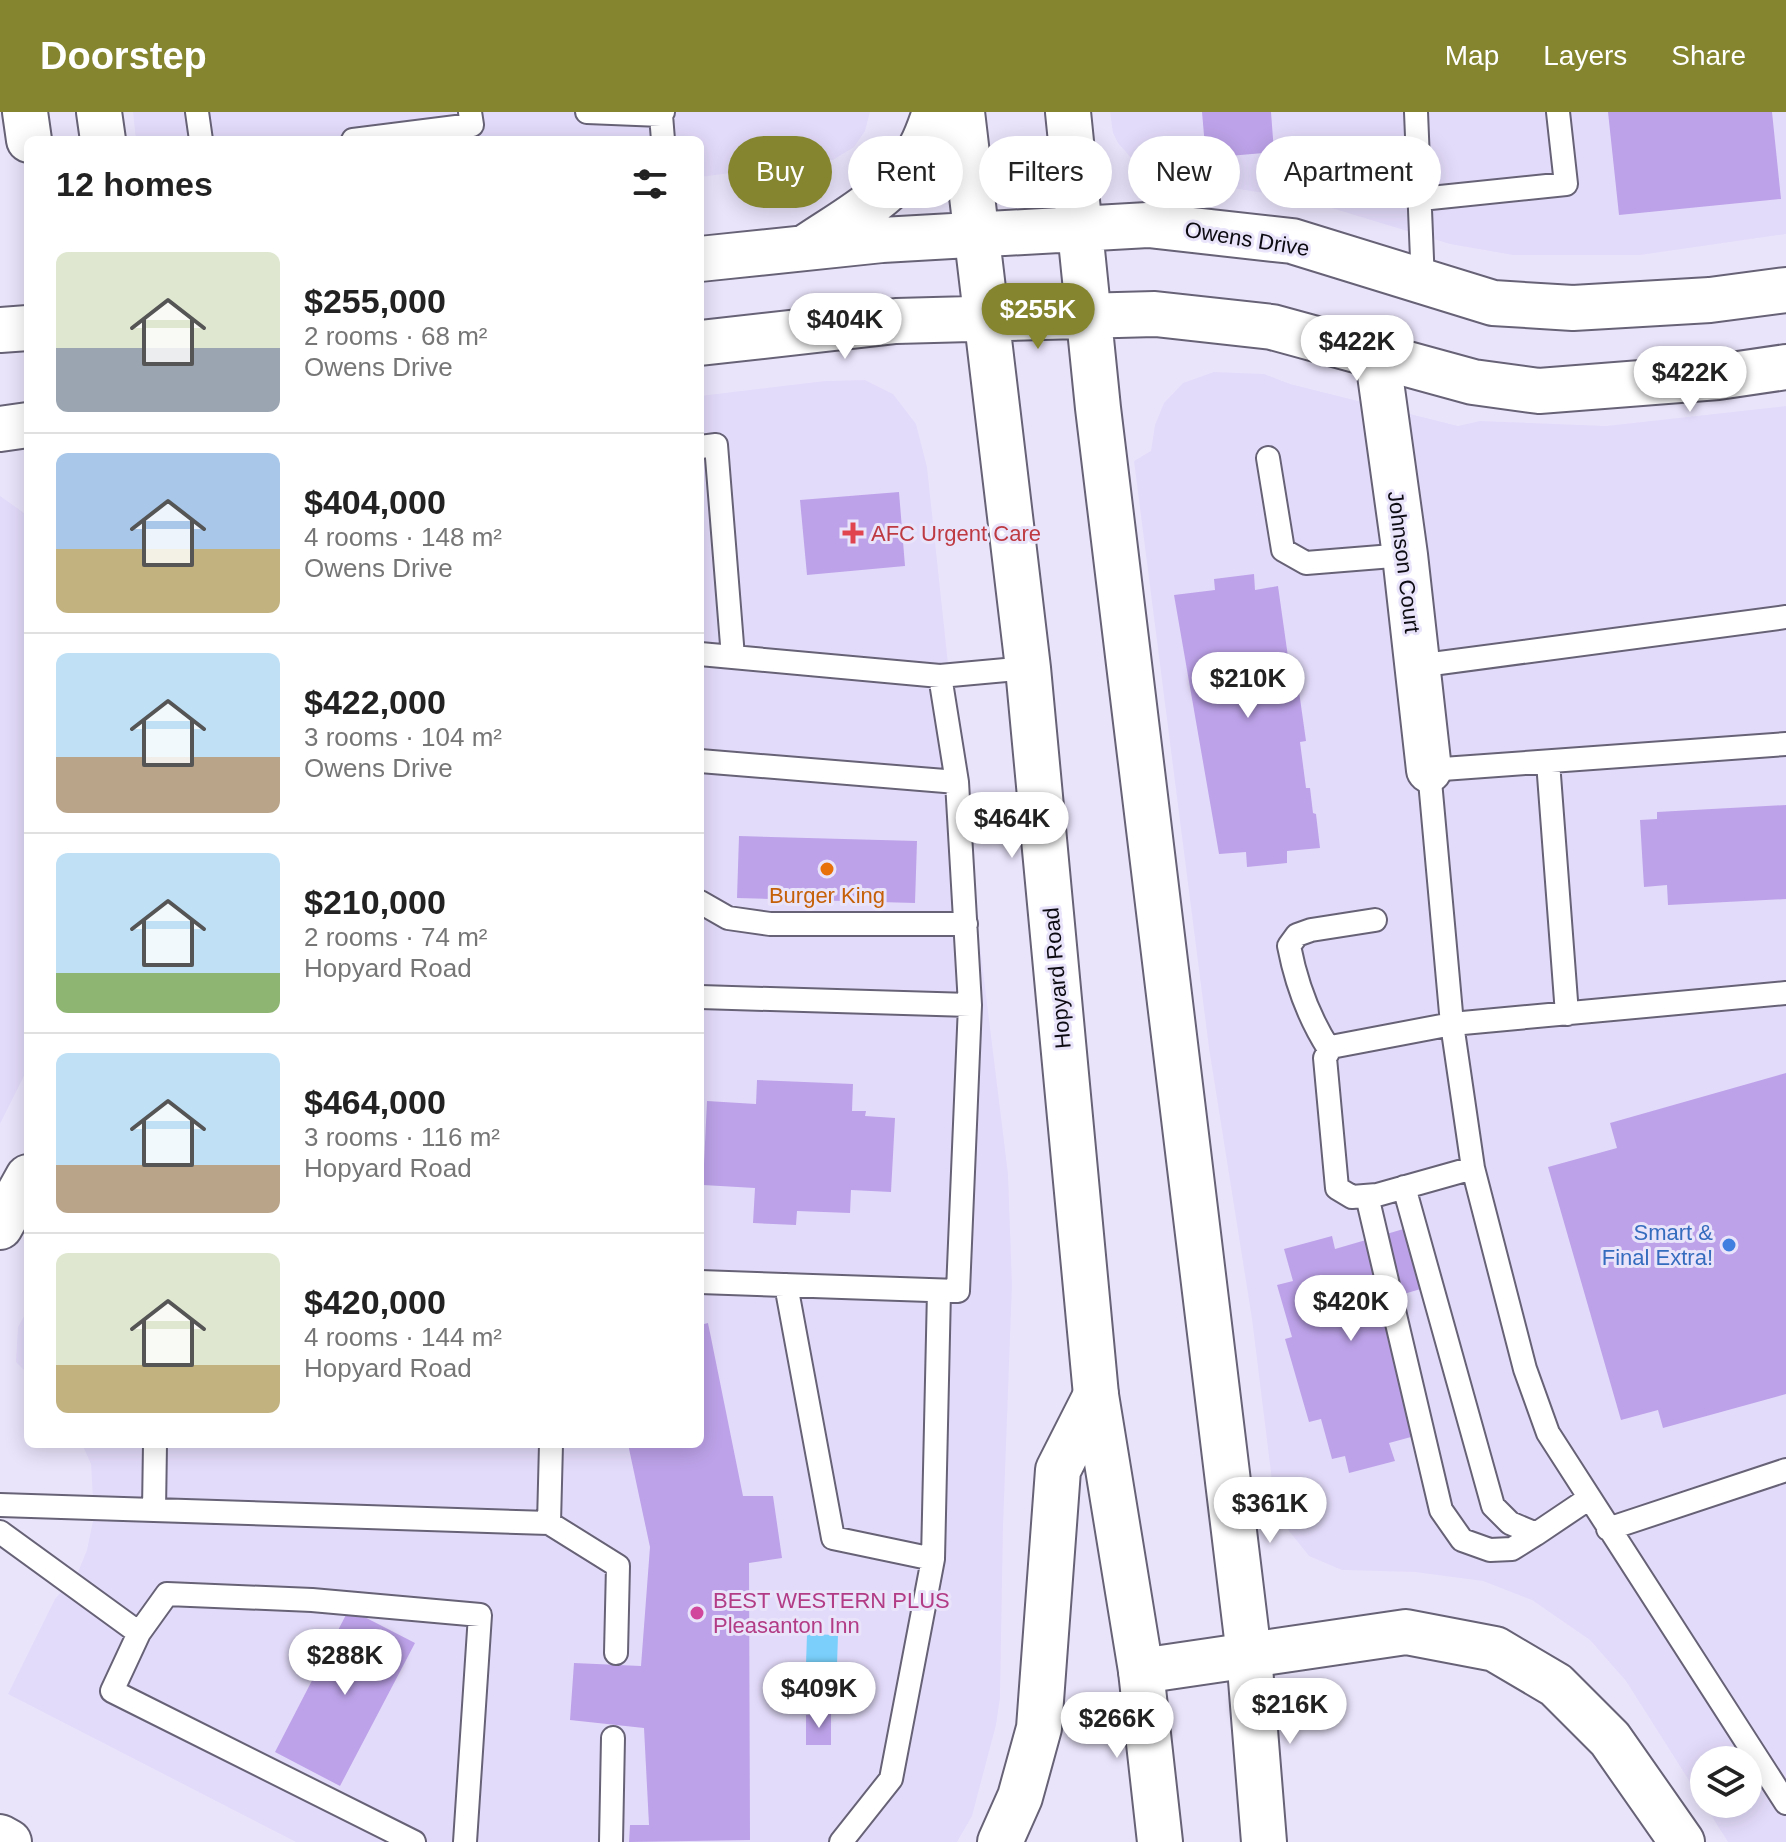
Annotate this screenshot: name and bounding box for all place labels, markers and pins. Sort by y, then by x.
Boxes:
pin: $255K [982,283,1094,351]
pin: $404K [789,293,901,361]
pin: $422K [1301,315,1413,383]
pin: $422K [1634,346,1746,414]
place label: AFC Urgent Care [871,521,1041,546]
marker: AFC Urgent Care [842,522,864,544]
pin: $210K [1192,652,1304,720]
pin: $464K [956,792,1068,860]
marker: Burger King [818,860,836,878]
place label: Burger King [769,883,885,908]
place label: Smart & Final Extra! [1602,1220,1713,1270]
marker: Smart & Final Extra! [1720,1236,1738,1254]
pin: $420K [1295,1275,1407,1343]
pin: $361K [1214,1477,1326,1545]
place label: BEST WESTERN PLUS Pleasanton Inn [713,1588,950,1638]
marker: BEST WESTERN PLUS Pleasanton Inn [688,1604,706,1622]
pin: $288K [289,1629,401,1697]
pin: $409K [763,1662,875,1730]
pin: $216K [1234,1678,1346,1746]
pin: $266K [1061,1692,1173,1760]

